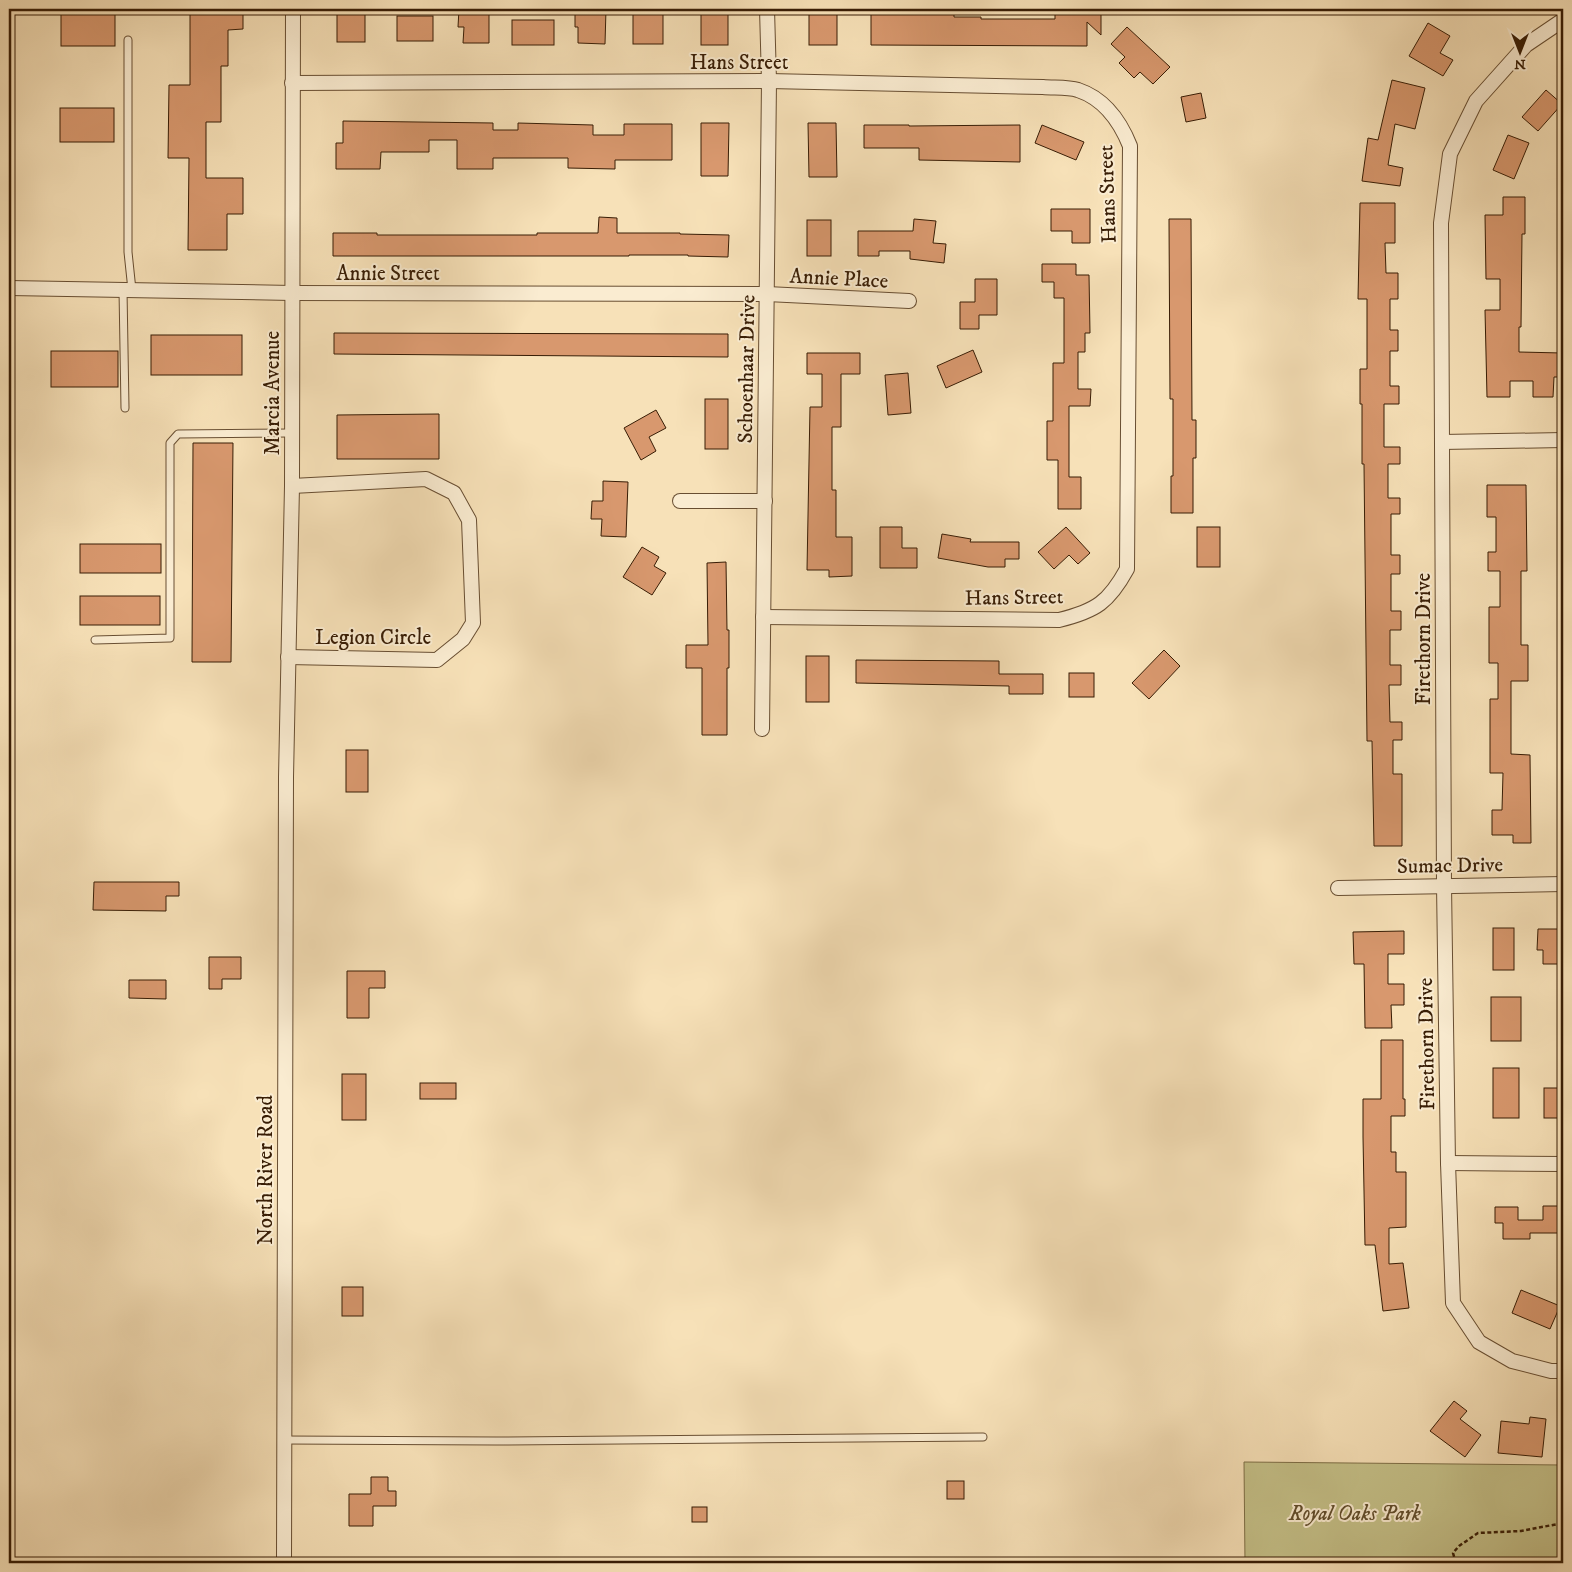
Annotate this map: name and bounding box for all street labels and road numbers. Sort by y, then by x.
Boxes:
street label: Hans Street [690,50,789,76]
street label: Hans Street [1093,144,1123,244]
street label: Annie Street [336,261,440,287]
street label: Annie Place [789,263,889,295]
street label: Schoenhaar Drive [733,294,761,444]
street label: Marcia Avenue [260,331,286,455]
street label: Firethorn Drive [1411,572,1437,705]
street label: Hans Street [964,584,1064,612]
street label: Legion Circle [315,625,431,651]
street label: Sumac Drive [1397,852,1504,880]
street label: Firethorn Drive [1413,977,1441,1111]
street label: North River Road [253,1094,279,1245]

